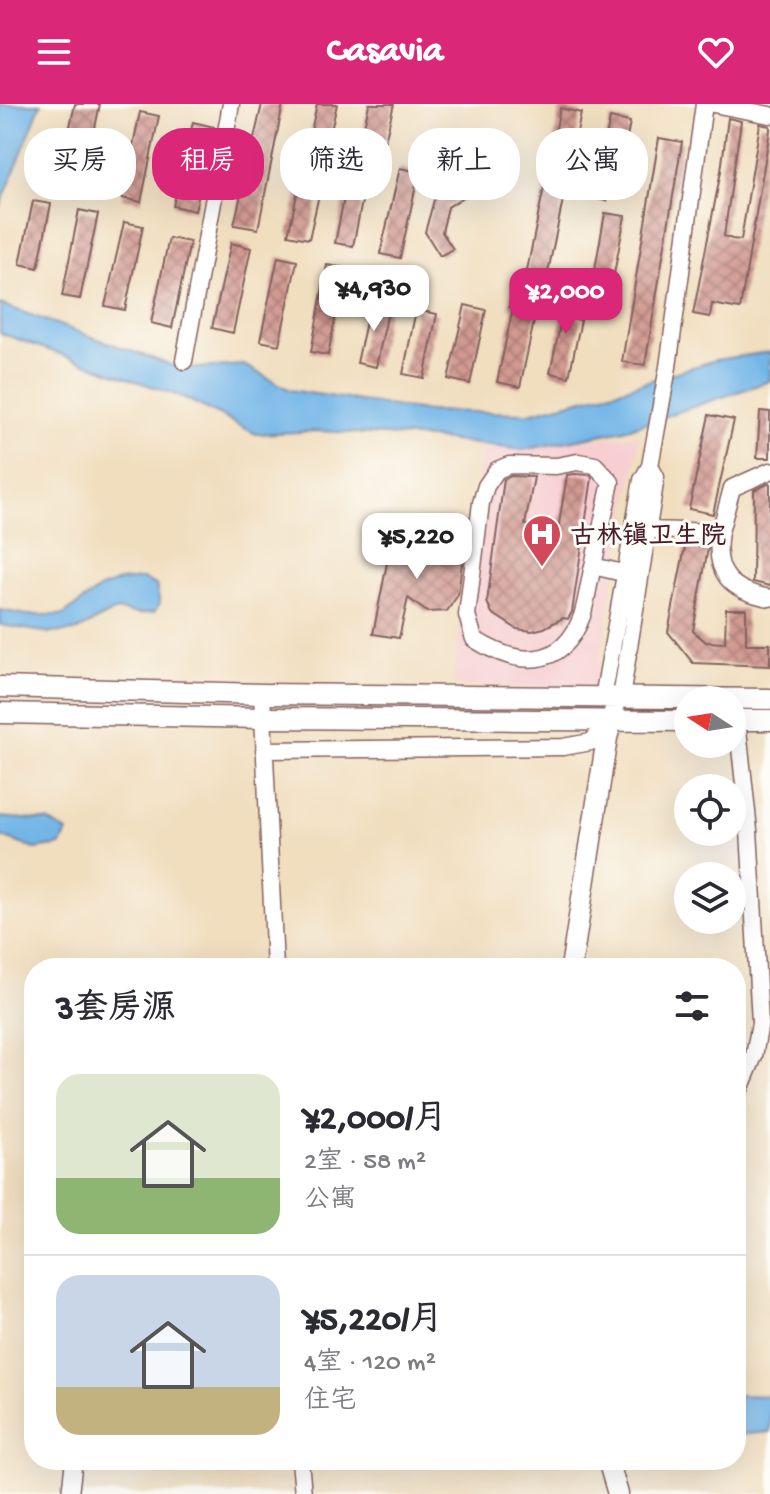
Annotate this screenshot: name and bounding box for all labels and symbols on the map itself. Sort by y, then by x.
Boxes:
pin: ¥4,930 [309,265,439,333]
pin: ¥2,000 [501,268,631,336]
pin: ¥5,220 [352,513,482,581]
hospital icon: 古林镇卫生院 [521,513,563,568]
place label: 古林镇卫生院 [570,521,726,554]
north arrow [674,686,746,758]

